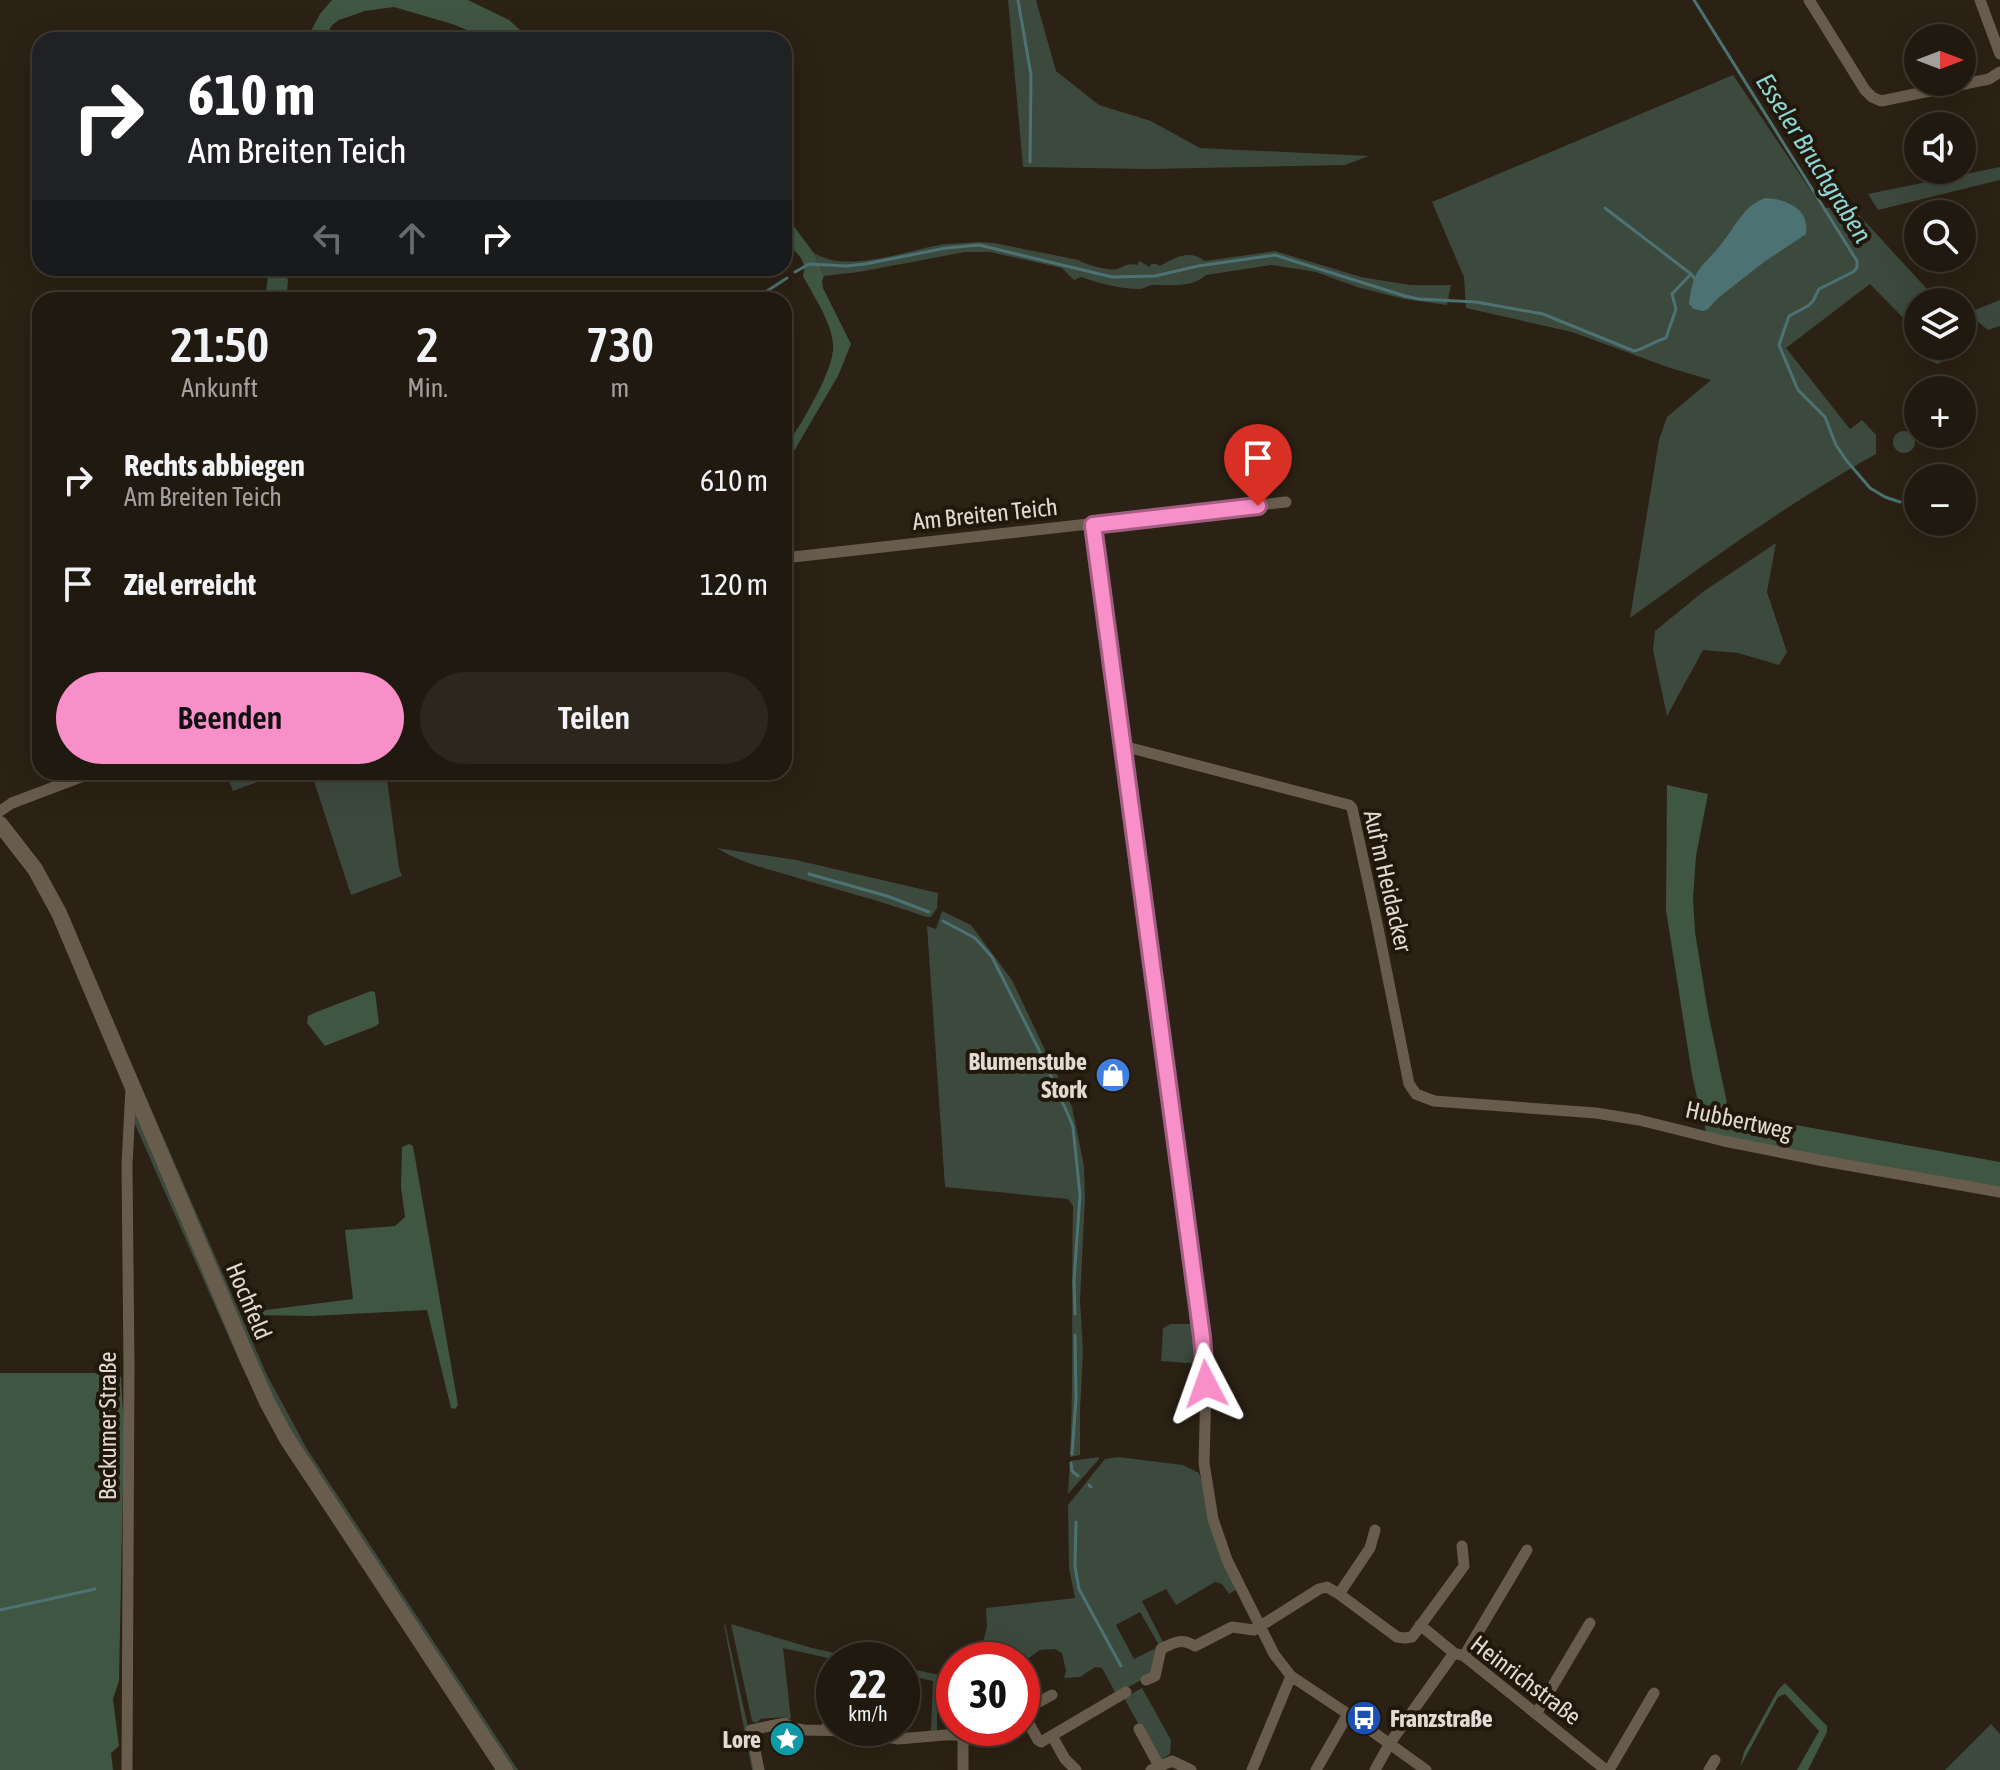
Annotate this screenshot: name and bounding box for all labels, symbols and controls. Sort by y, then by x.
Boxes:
north arrow [1904,24,1976,96]
map controls [1904,24,1976,536]
text: 610 m [188,63,315,127]
icon: right [56,64,160,168]
water label: Esseler Bruchgraben [1750,68,1878,248]
button: sound [1904,112,1976,184]
text: Am Breiten Teich [188,129,407,171]
button: search [1904,200,1976,272]
icon: left [306,216,350,260]
icon: ahead [390,216,434,260]
icon: right [474,216,518,260]
button: layers [1904,288,1976,360]
text: 21:50 [170,317,269,372]
text: 2 [416,317,439,372]
text: 730 [586,317,654,372]
text: Ankunft [181,373,258,403]
text: Min. [407,373,448,403]
text: m [611,373,629,403]
button: + [1904,376,1976,448]
pin [1224,424,1292,506]
icon: arrive [1236,436,1280,480]
text: Rechts abbiegen [124,448,305,482]
icon: right [56,458,100,502]
text: 610 m [700,463,768,497]
button: − [1904,464,1976,536]
text: Am Breiten Teich [124,482,282,512]
street label: Am Breiten Teich [911,493,1059,535]
icon: arrive [56,562,100,606]
text: Ziel erreicht [124,567,256,601]
text: 120 m [700,567,768,601]
button: Beenden [56,672,404,764]
button: Teilen [420,672,768,764]
street label: Auf'm Heidacker [1359,807,1418,955]
place label: Blumenstube Stork [969,1048,1087,1103]
shop icon: Blumenstube Stork [1094,1056,1132,1094]
street label: Hubbertweg [1683,1096,1795,1145]
street label: Hochfeld [221,1259,277,1343]
position arrow [1164,1342,1248,1426]
street label: Beckumer Straße [94,1352,121,1500]
street label: Heinrichstraße [1466,1630,1586,1730]
speed limit sign: 30 [936,1642,1040,1746]
text: 22 [849,1661,887,1706]
bus stop icon: Franzstraße [1345,1699,1383,1737]
text: km/h [848,1702,888,1725]
place label: Franzstraße [1390,1705,1493,1732]
place icon: Lore [768,1720,806,1758]
place label: Lore [722,1726,761,1753]

